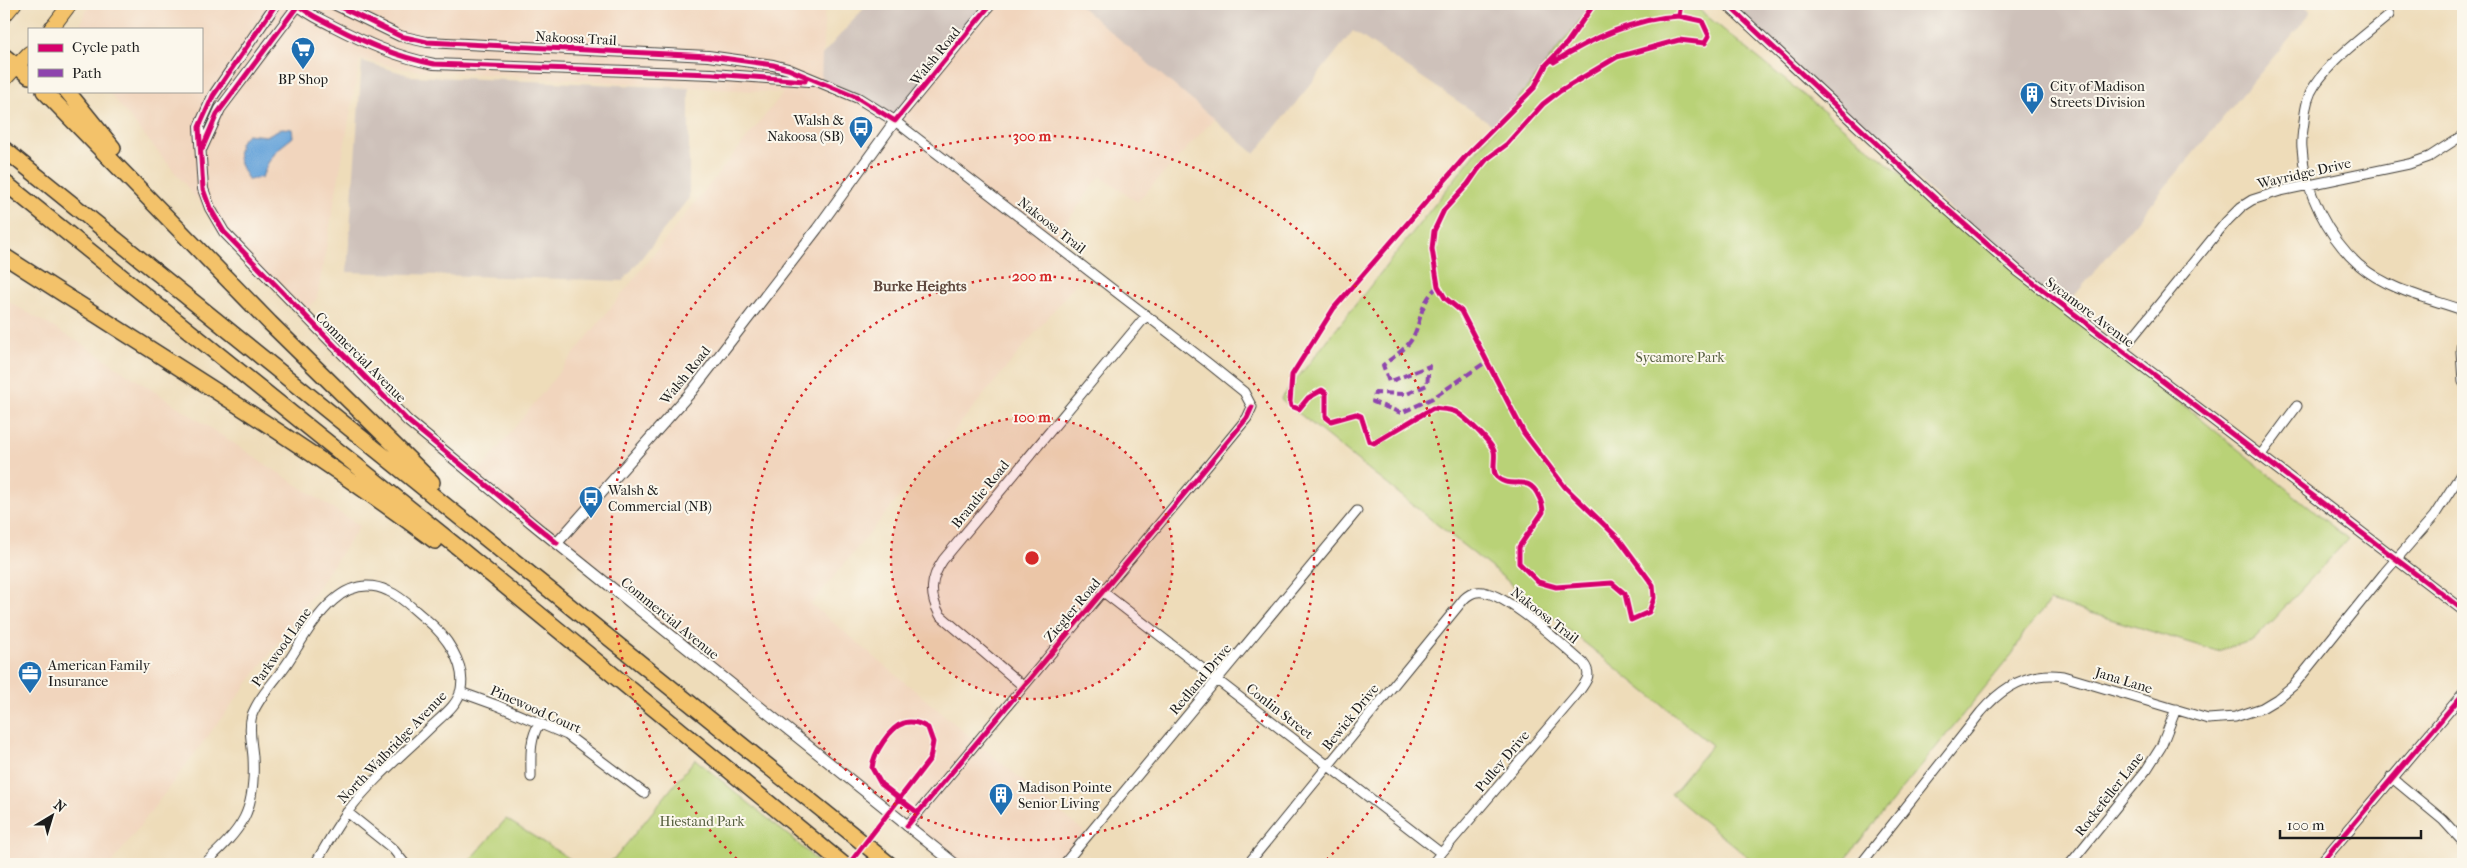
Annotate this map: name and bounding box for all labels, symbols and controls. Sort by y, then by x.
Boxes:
street label: Walsh Road [906,23,964,90]
legend [28,28,202,92]
street label: Nakoosa Trail [535,28,617,49]
supermarket icon: BP Shop [290,36,316,70]
text: Cycle path [72,38,140,56]
text: Path [72,64,102,82]
place label: BP Shop [278,71,329,88]
place label: City of Madison Streets Division [2050,78,2145,111]
building icon: City of Madison Streets Division [2019,81,2045,115]
place label: Walsh & Nakoosa (SB) [767,112,844,145]
bus stop icon: Walsh & Nakoosa (SB) [848,115,874,149]
text: 300 m [1013,127,1052,145]
street label: Wayridge Drive [2255,154,2353,193]
street label: Nakoosa Trail [1014,194,1089,257]
text: 200 m [1012,267,1052,285]
street label: Sycamore Avenue [2042,274,2137,351]
district label: Burke Heights [873,277,967,295]
street label: Commercial Avenue [312,308,410,406]
street label: Walsh Road [656,342,714,409]
park label: Sycamore Park [1635,349,1725,366]
text: 100 m [1013,408,1051,426]
street label: Brandie Road [948,457,1013,532]
place label: Walsh & Commercial (NB) [607,482,712,515]
bus stop icon: Walsh & Commercial (NB) [578,485,604,519]
centre of rings [1023,549,1041,567]
street label: Commercial Avenue [617,574,722,663]
street label: Ziegler Road [1041,574,1104,646]
street label: Nakoosa Trail [1507,584,1582,647]
street label: Parkwood Lane [248,604,315,690]
street label: Redland Drive [1166,640,1235,718]
place label: American Family Insurance [47,657,151,690]
office icon: American Family Insurance [17,660,43,694]
street label: Jana Lane [2092,663,2155,697]
street label: Conlin Street [1243,680,1317,743]
street label: Bewick Drive [1318,680,1383,754]
street label: Pinewood Court [488,682,584,737]
street label: North Walbridge Avenue [334,688,451,807]
street label: Pulley Drive [1472,727,1533,796]
street label: Rockefeller Lane [2071,749,2147,840]
place label: Madison Pointe Senior Living [1018,779,1112,812]
building icon: Madison Pointe Senior Living [988,782,1014,816]
north arrow [28,790,78,840]
text: N [50,796,69,816]
scale bar [2280,808,2421,840]
park label: Hiestand Park [659,813,745,830]
text: 100 m [2287,816,2325,834]

